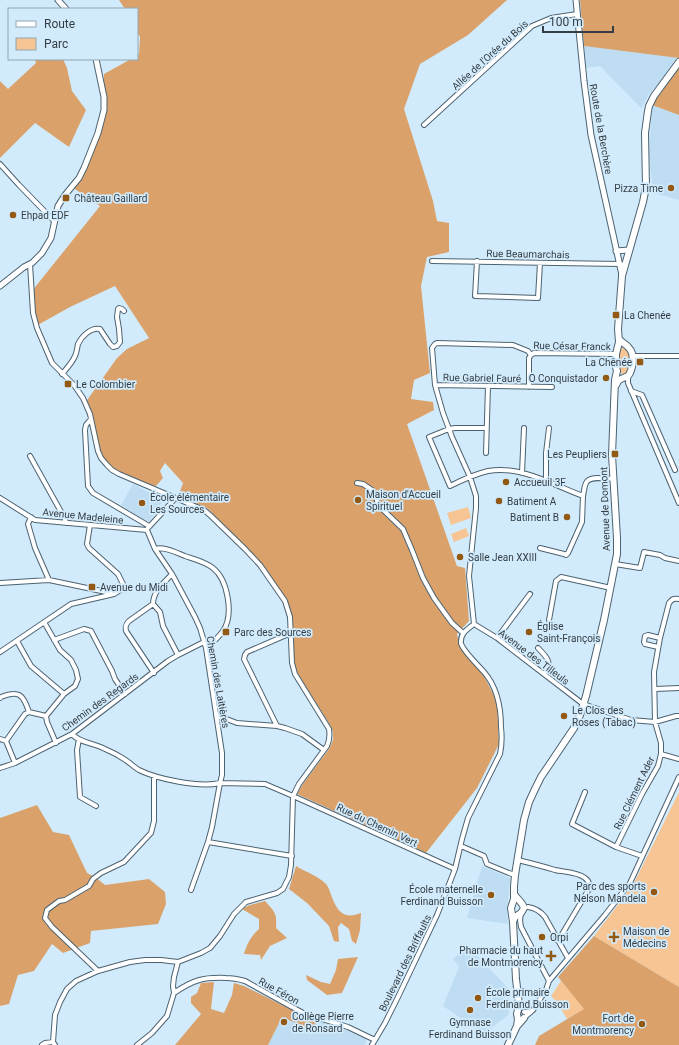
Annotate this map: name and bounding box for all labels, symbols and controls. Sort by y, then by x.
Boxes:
legend [8,8,138,60]
scale bar [543,8,613,34]
text: 100 m [549,15,583,29]
text: Route [44,17,75,31]
street label: Allée de l'Orée du Bois [450,18,530,92]
text: Parc [44,37,68,51]
street label: Route de la Berchère [588,83,614,175]
place label: Pizza Time [614,183,663,194]
marker: Pizza Time [666,183,676,193]
marker: Château Gaillard [61,193,71,203]
place label: Château Gaillard [74,193,147,204]
marker: Ehpad EDF [8,210,18,220]
place label: Ehpad EDF [21,210,70,221]
street label: Rue Beaumarchais [486,248,570,260]
marker: La Chenée [611,310,621,320]
place label: La Chenée [624,310,671,321]
street label: Rue César Franck [533,340,612,352]
place label: La Chênée [585,357,632,368]
marker: La Chênée [635,357,645,367]
street label: Rue Gabriel Fauré [443,372,521,384]
place label: O Conquistador [529,373,599,384]
marker: O Conquistador [601,373,611,383]
marker: Le Colombier [63,379,73,389]
place label: Le Colombier [76,379,136,390]
place label: Les Peupliers [547,449,607,460]
marker: Les Peupliers [610,449,620,459]
street label: Avenue de Domont [598,467,612,551]
marker: Accueuil 3F [501,477,511,487]
place label: Accueuil 3F [514,477,566,488]
place label: Maison d'Accueil Spirituel [366,489,441,512]
place label: École élémentaire Les Sources [150,491,229,515]
marker: Maison d'Accueil Spirituel [353,495,363,505]
marker: Batiment A [494,496,504,506]
place label: Batiment A [507,496,557,507]
marker: École élémentaire Les Sources [137,498,147,508]
street label: Avenue Madeleine [42,506,124,526]
place label: Batiment B [510,512,559,523]
marker: Batiment B [562,512,572,522]
marker: Salle Jean XXIII [455,552,465,562]
place label: Salle Jean XXIII [468,552,537,563]
marker: Avenue du Midi [87,582,97,592]
place label: Avenue du Midi [100,582,168,593]
place label: Église Saint-François [537,620,600,644]
marker: Parc des Sources [221,627,231,637]
place label: Parc des Sources [234,627,311,638]
street label: Avenue des Tilleuls [497,627,571,687]
marker: Église Saint-François [524,627,534,637]
street label: Chemin des Laitières [204,635,232,729]
street label: Chemin des Regards [60,671,140,733]
place label: Le Clos des Roses (Tabac) [572,705,636,729]
marker: Le Clos des Roses (Tabac) [559,711,569,721]
street label: Rue Clément Ader [612,754,657,831]
street label: Rue du Chemin Vert [335,801,419,849]
place label: Parc des sports Nelson Mandela [574,881,646,904]
place label: École maternelle Ferdinand Buisson [401,883,483,907]
marker: Parc des sports Nelson Mandela [649,887,659,897]
marker: École maternelle Ferdinand Buisson [486,890,496,900]
street label: Boulevard des Briffaults [377,913,433,1013]
place label: Maison de Médecins [623,926,669,949]
marker: Maison de Médecins [608,931,620,943]
marker: Orpi [537,932,547,942]
place label: Orpi [550,932,568,943]
place label: Pharmacie du haut de Montmorency [459,945,543,968]
marker: Pharmacie du haut de Montmorency [546,951,556,961]
street label: Rue Féron [257,975,301,1007]
place label: École primaire Ferdinand Buisson [486,986,568,1010]
marker: École primaire Ferdinand Buisson [473,993,483,1003]
marker: Gymnase Ferdinand Buisson [465,1005,475,1015]
place label: Collège Pierre de Ronsard [292,1011,354,1034]
place label: Fort de Montmorency [572,1013,634,1036]
marker: Collège Pierre de Ronsard [279,1017,289,1027]
place label: Gymnase Ferdinand Buisson [429,1017,511,1040]
marker: Fort de Montmorency [637,1019,647,1029]

